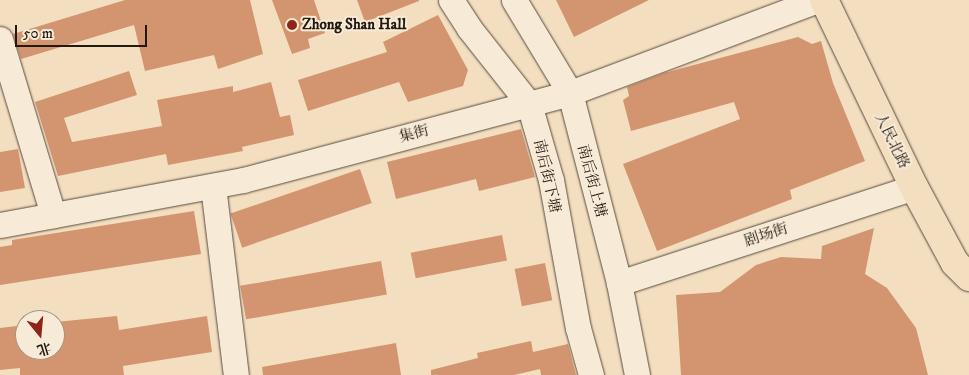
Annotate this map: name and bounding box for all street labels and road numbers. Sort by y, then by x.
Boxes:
street label: 人民北路 [871,110,913,172]
street label: 集街 [397,121,431,147]
street label: 南后街下塘 [530,137,564,215]
street label: 南后街上塘 [574,142,610,220]
street label: 剧场街 [742,219,790,251]

